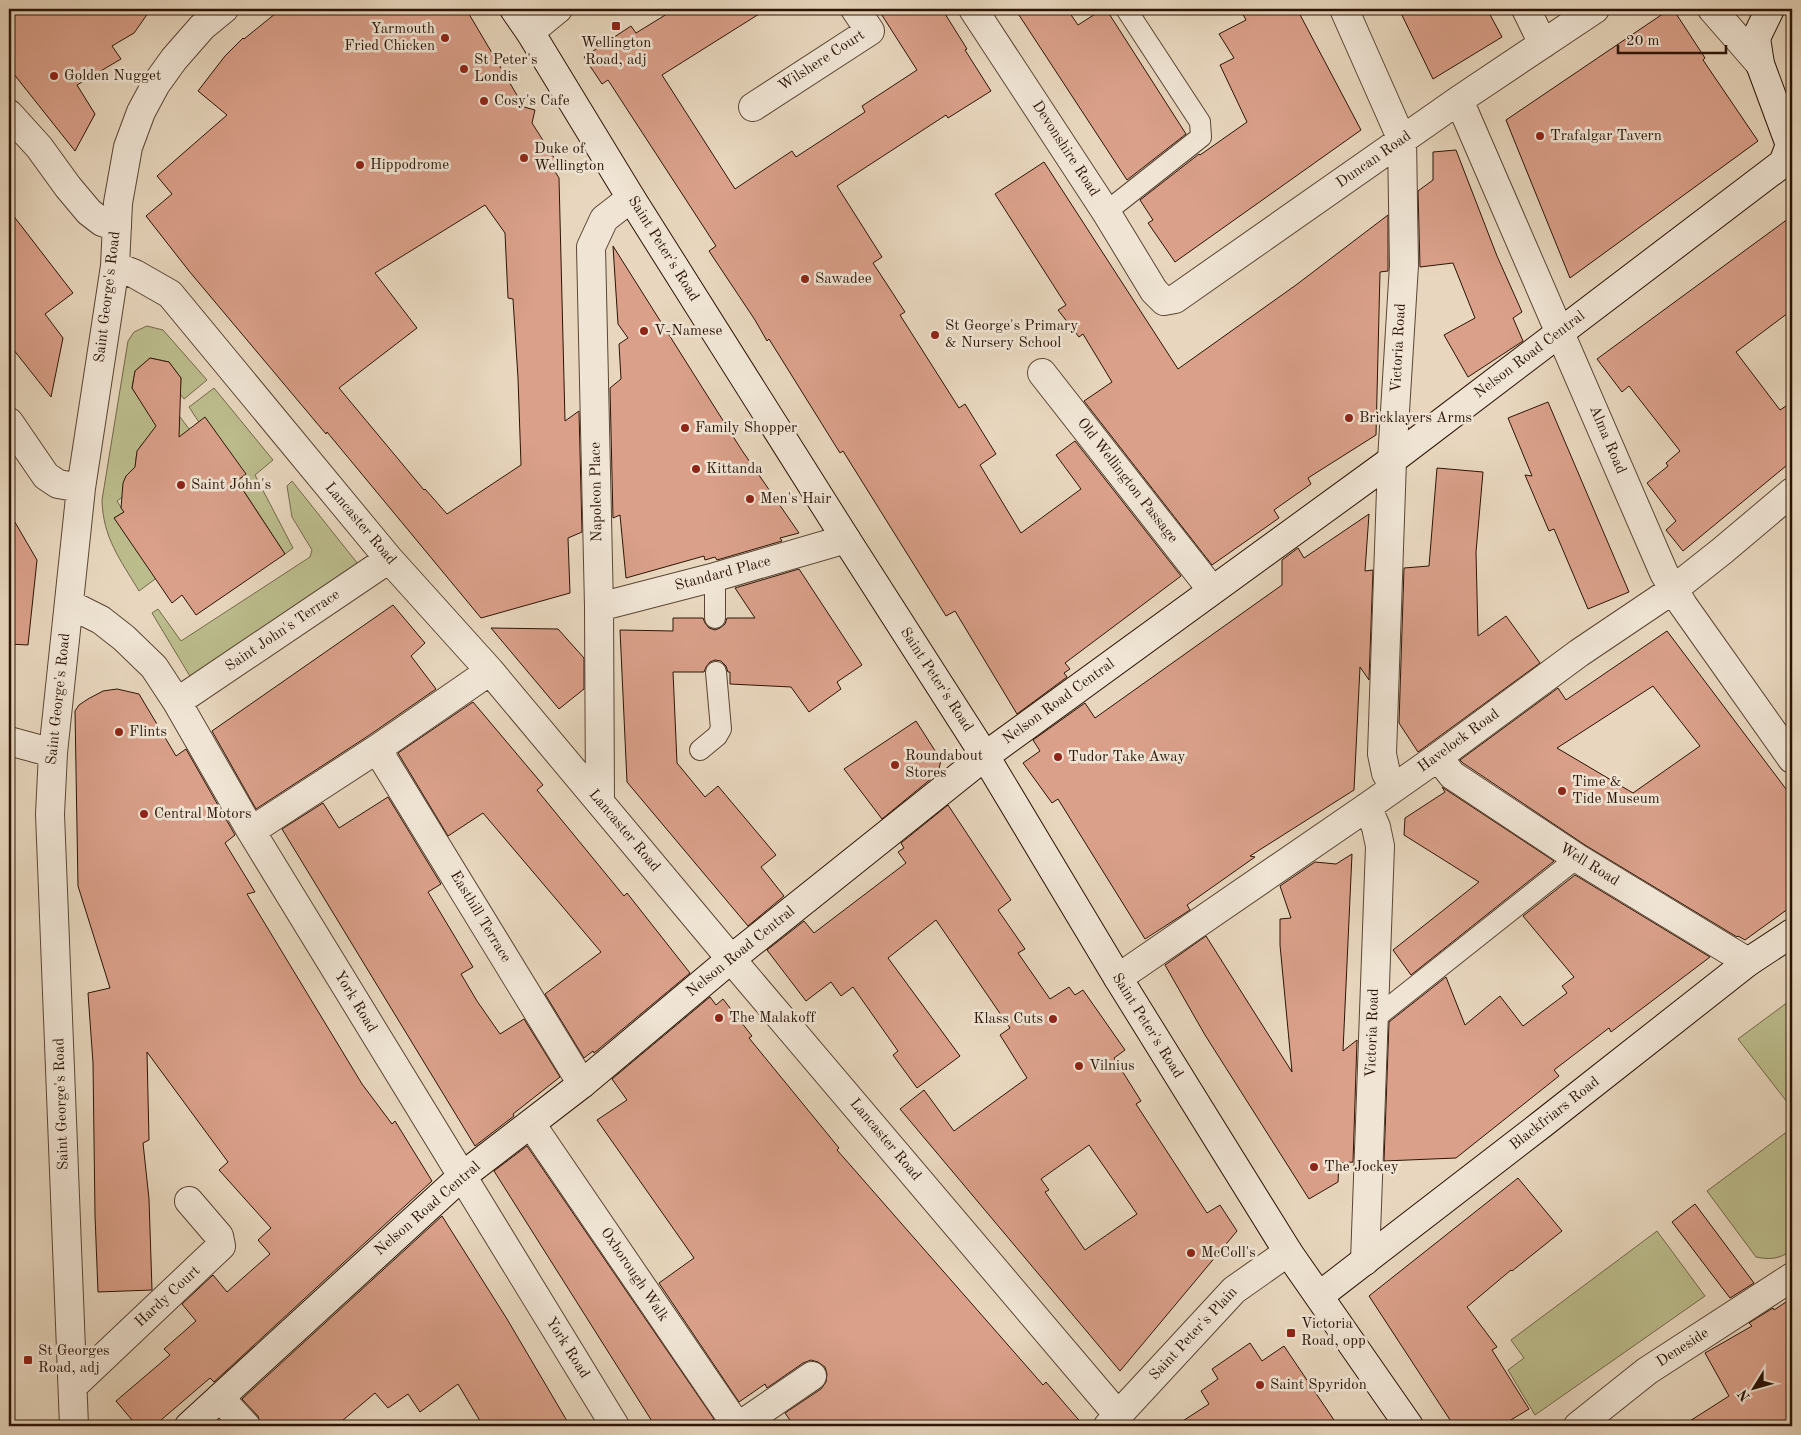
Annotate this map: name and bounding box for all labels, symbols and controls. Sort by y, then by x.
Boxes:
marker: Wellington Road, adj [610,20,622,32]
place label: Yarmouth Fried Chicken [344,22,435,54]
scale bar [1618,22,1726,54]
street label: Wilshere Court [776,28,868,94]
marker: Yarmouth Fried Chicken [439,32,451,44]
text: 20 m [1626,34,1660,49]
place label: Wellington Road, adj [581,36,651,68]
place label: St Peter's Londis [474,53,537,85]
marker: St Peter's Londis [458,63,470,75]
place label: Golden Nugget [64,69,161,84]
marker: Golden Nugget [48,70,60,82]
place label: Cosy's Cafe [494,94,570,109]
marker: Cosy's Cafe [478,95,490,107]
street label: Devonshire Road [1029,98,1102,200]
street label: Duncan Road [1334,129,1414,191]
place label: Trafalgar Tavern [1550,129,1662,144]
marker: Trafalgar Tavern [1534,130,1546,142]
place label: Duke of Wellington [534,142,605,174]
marker: Duke of Wellington [518,152,530,164]
place label: Hippodrome [370,158,449,173]
marker: Hippodrome [354,159,366,171]
street label: Saint Peter's Road [625,194,701,304]
street label: Saint George's Road [92,230,124,364]
place label: Sawadee [815,272,872,287]
marker: Sawadee [799,273,811,285]
street label: Victoria Road [1389,303,1409,393]
street label: Nelson Road Central [1472,309,1588,401]
place label: St George's Primary & Nursery School [945,319,1078,351]
place label: V-Namese [654,324,722,339]
marker: V-Namese [638,325,650,337]
marker: St George's Primary & Nursery School [929,329,941,341]
street label: Alma Road [1586,404,1628,476]
place label: Bricklayers Arms [1359,411,1472,426]
marker: Bricklayers Arms [1343,412,1355,424]
street label: Old Wellington Passage [1074,416,1180,546]
place label: Family Shopper [695,421,797,436]
marker: Family Shopper [679,422,691,434]
street label: Napoleon Place [589,442,605,542]
place label: Kittanda [706,462,763,477]
marker: Kittanda [690,463,702,475]
place label: Saint John's [191,478,271,493]
marker: Saint John's [175,479,187,491]
street label: Lancaster Road [321,480,399,568]
place label: Men's Hair [760,492,831,507]
marker: Men's Hair [744,493,756,505]
street label: Standard Place [673,554,773,594]
street label: Saint John's Terrace [223,587,343,675]
street label: Saint Peter's Road [897,625,975,735]
street label: Saint George's Road [45,632,73,766]
street label: Nelson Road Central [1000,656,1118,748]
street label: Havelock Road [1416,707,1503,775]
place label: Flints [129,725,167,740]
marker: Flints [113,726,125,738]
place label: Roundabout Stores [905,749,983,781]
place label: Tudor Take Away [1068,750,1185,765]
marker: Tudor Take Away [1052,751,1064,763]
marker: Roundabout Stores [889,759,901,771]
place label: Time & Tide Museum [1572,775,1660,807]
marker: Time & Tide Museum [1556,785,1568,797]
street label: Lancaster Road [585,787,663,875]
place label: Central Motors [154,807,251,822]
marker: Central Motors [138,808,150,820]
street label: Well Road [1557,841,1622,889]
street label: Easthill Terrace [447,869,513,965]
street label: Nelson Road Central [684,904,798,1000]
street label: York Road [331,969,379,1036]
street label: Saint Peter's Road [1109,971,1185,1081]
street label: Victoria Road [1364,988,1382,1078]
place label: The Malakoff [729,1011,817,1026]
marker: The Malakoff [713,1012,725,1024]
place label: Klass Cuts [973,1012,1043,1027]
marker: Klass Cuts [1047,1013,1059,1025]
street label: Saint George's Road [52,1037,72,1170]
place label: Vilnius [1089,1059,1135,1074]
marker: Vilnius [1073,1060,1085,1072]
street label: Blackfriars Road [1507,1074,1603,1153]
street label: Lancaster Road [846,1096,924,1184]
street label: Nelson Road Central [372,1159,484,1259]
place label: The Jockey [1324,1160,1399,1175]
marker: The Jockey [1308,1161,1320,1173]
street label: Oxborough Walk [597,1225,671,1325]
place label: McColl's [1201,1246,1256,1261]
marker: McColl's [1185,1247,1197,1259]
street label: Hardy Court [133,1263,203,1331]
street label: Saint Peter's Plain [1147,1285,1241,1383]
street label: York Road [542,1315,592,1381]
place label: Victoria Road, opp [1301,1317,1366,1349]
street label: Deneside [1654,1326,1712,1370]
marker: Victoria Road, opp [1285,1327,1297,1339]
place label: St Georges Road, adj [38,1344,110,1376]
marker: St Georges Road, adj [22,1354,34,1366]
north arrow [1728,1362,1778,1412]
place label: Saint Spyridon [1270,1378,1367,1393]
marker: Saint Spyridon [1254,1379,1266,1391]
text: N [1735,1386,1753,1404]

